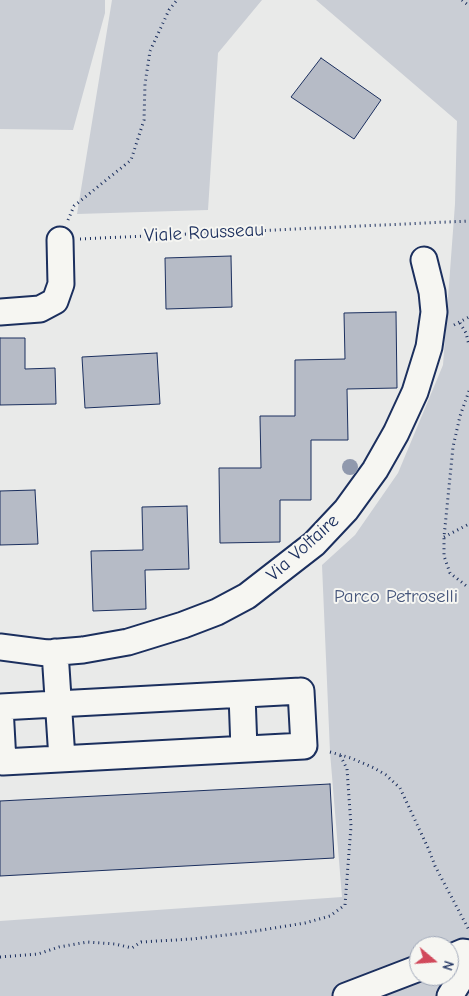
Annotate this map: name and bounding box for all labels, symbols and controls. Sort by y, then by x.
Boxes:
street label: Viale Rousseau [144,218,264,248]
street label: Via Voltaire [262,510,344,586]
park label: Parco Petroselli [334,586,458,608]
north arrow [409,936,459,986]
text: N [438,959,457,972]

